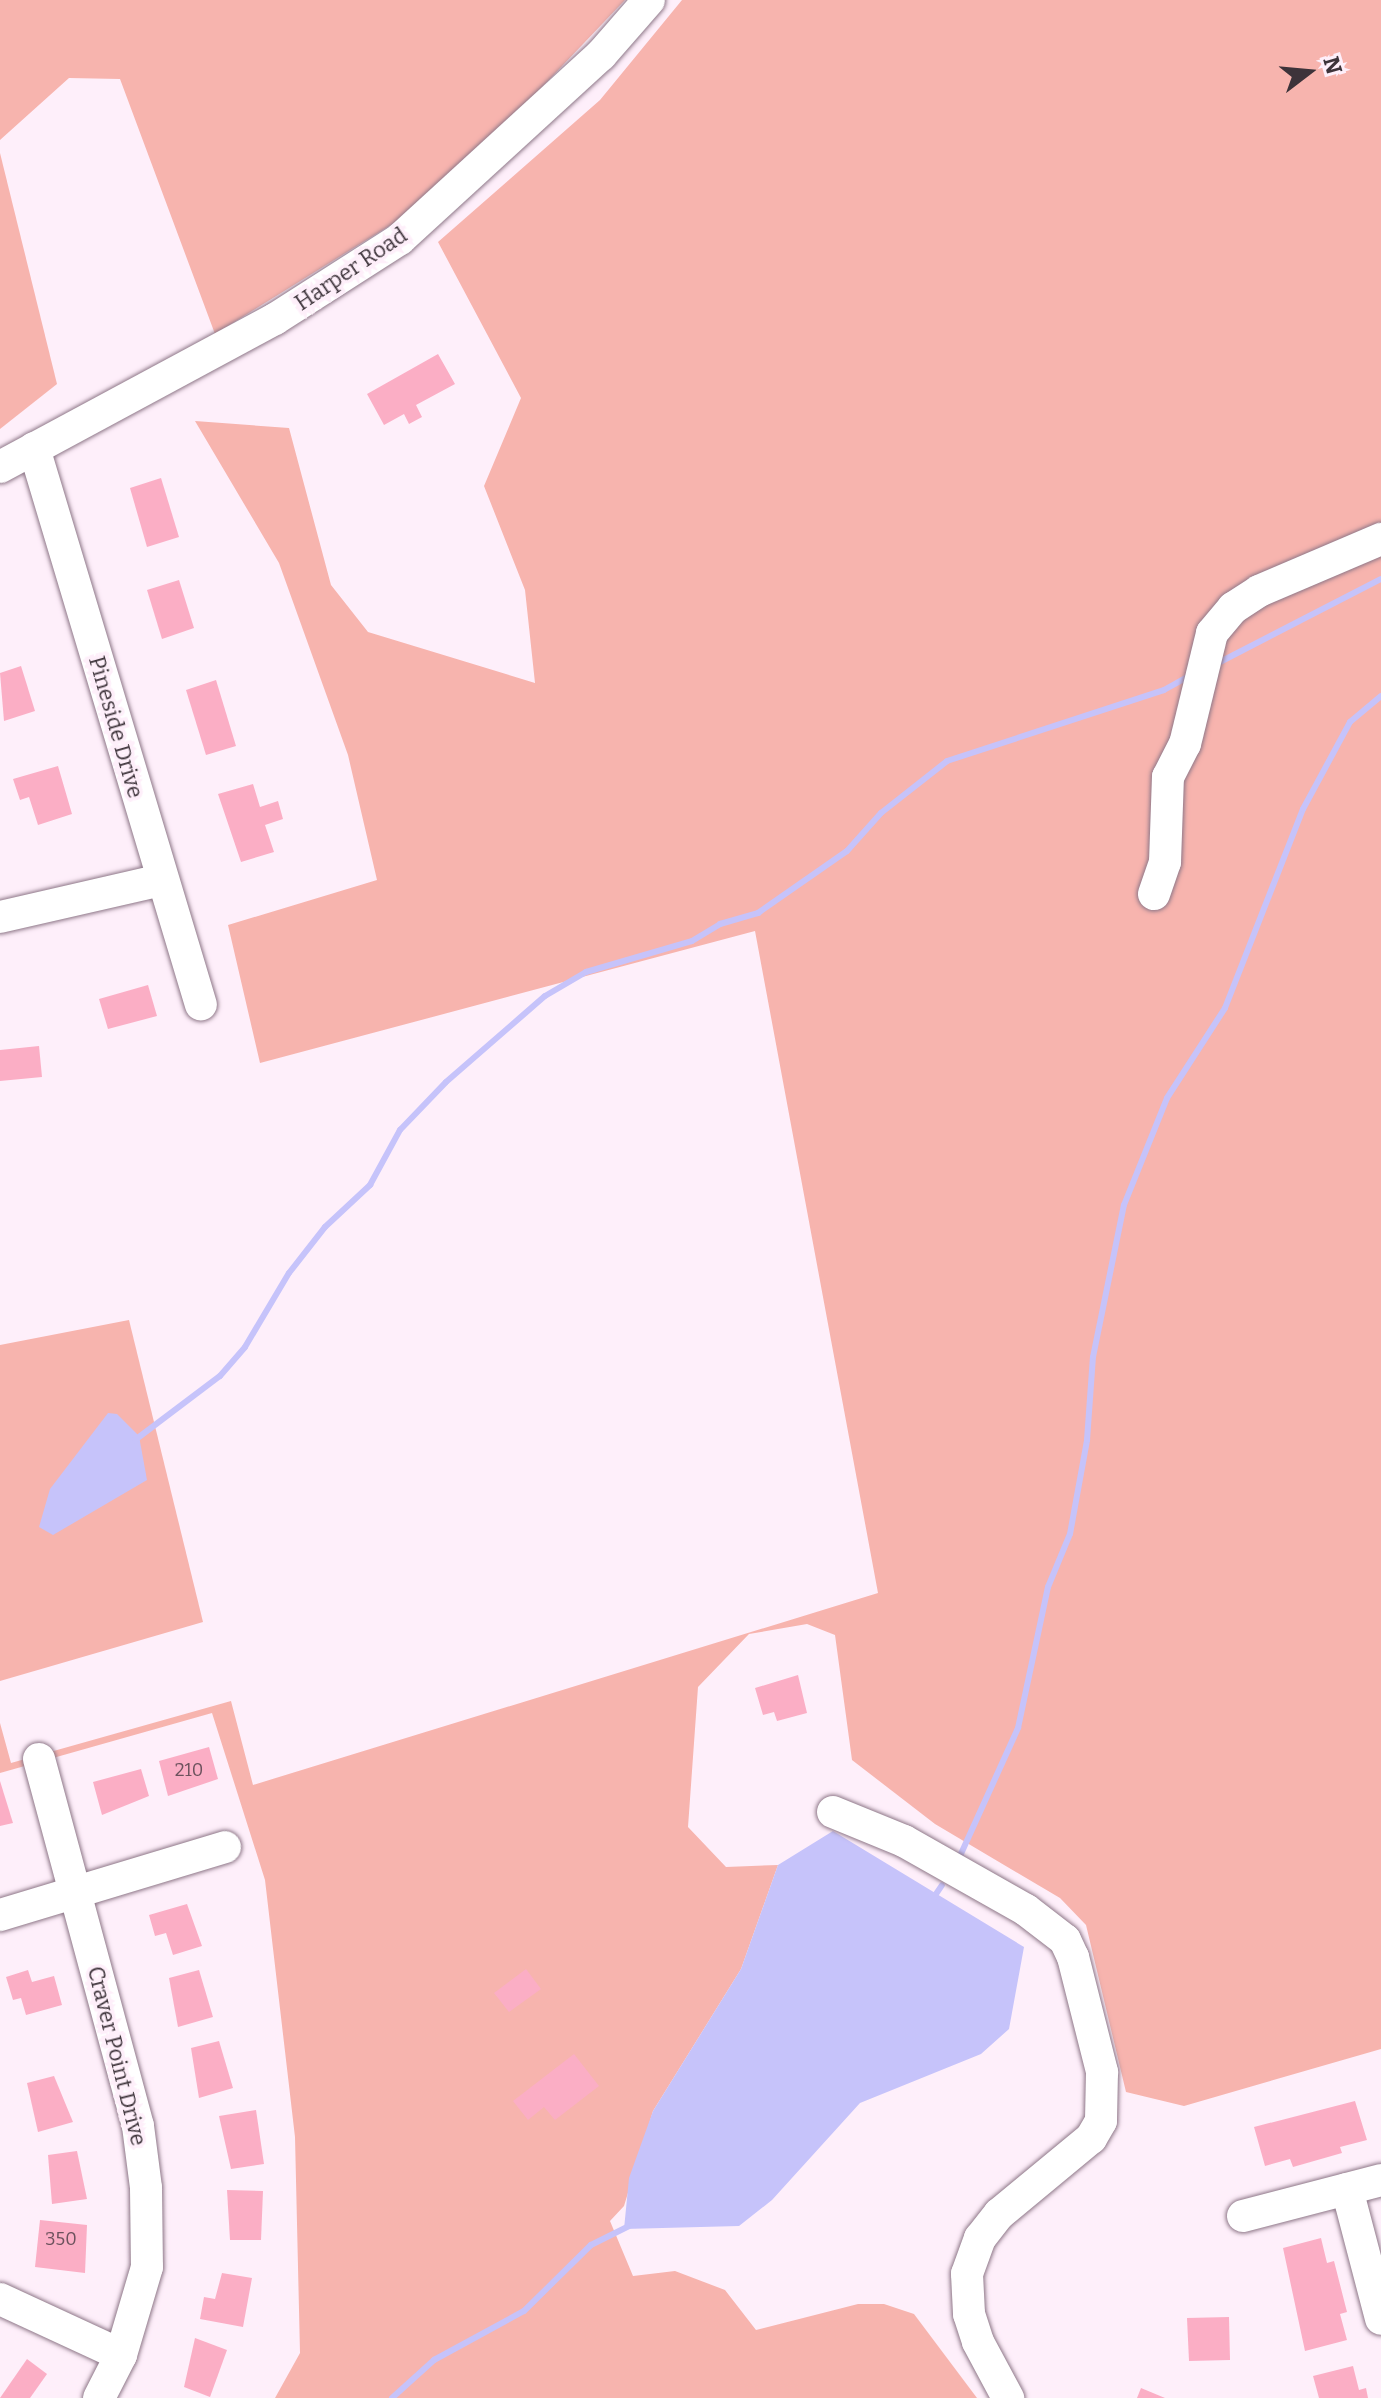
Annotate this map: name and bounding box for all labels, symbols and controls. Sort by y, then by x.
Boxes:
north arrow [1269,32,1349,112]
text: N [1317,53,1348,77]
street label: Harper Road [290,222,412,316]
street label: Pineside Drive [83,653,149,801]
house number: 210 [175,1759,203,1781]
street label: Craver Point Drive [82,1964,152,2148]
house number: 350 [45,2228,77,2250]

